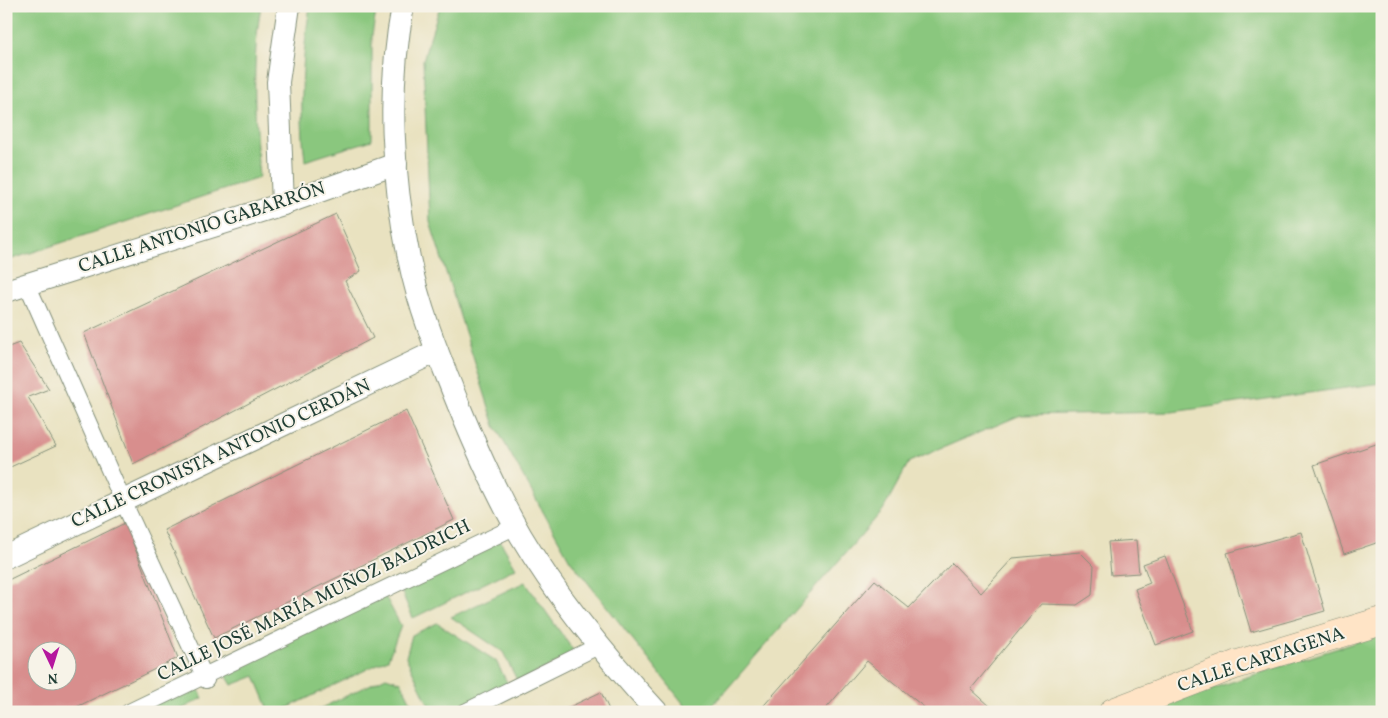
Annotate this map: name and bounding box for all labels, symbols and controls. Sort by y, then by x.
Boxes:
street label: CALLE ANTONIO GABARRÓN [75,176,329,280]
street label: CALLE CRONISTA ANTONIO CERDÁN [67,373,375,535]
street label: CALLE JOSÉ MARÍA MUÑOZ BALDRICH [153,514,475,688]
street label: CALLE CARTAGENA [1174,621,1348,699]
north arrow [28,640,78,690]
text: N [47,668,59,687]

